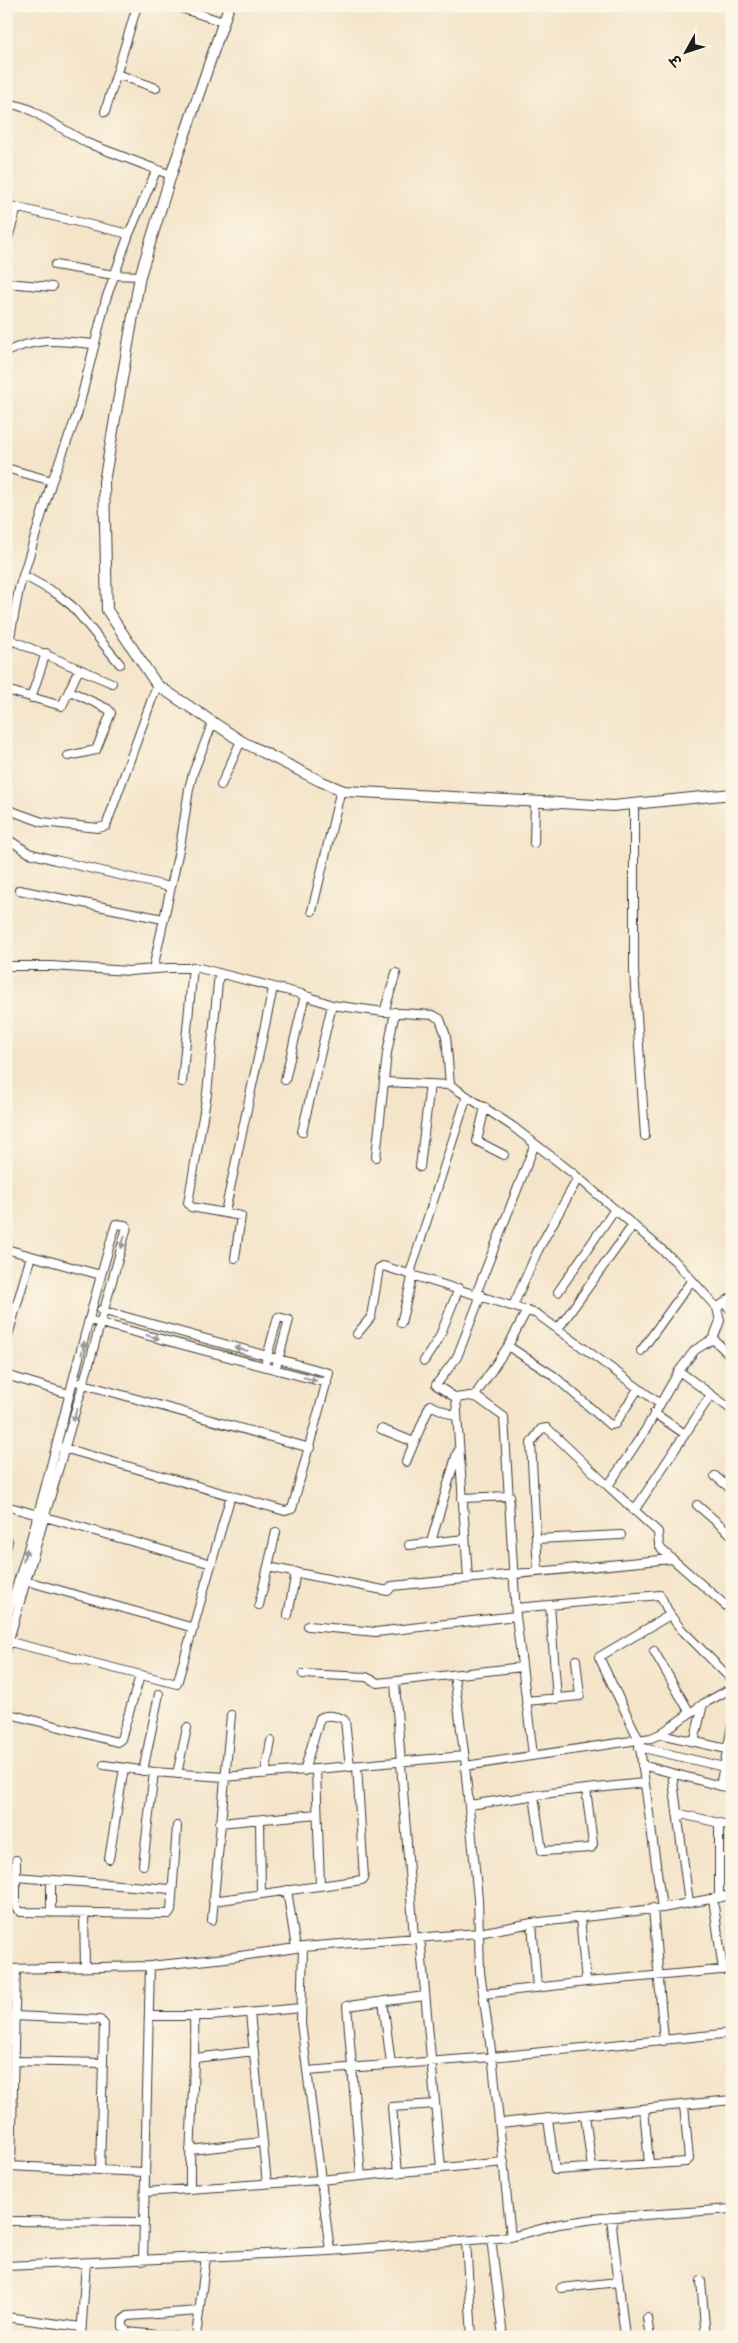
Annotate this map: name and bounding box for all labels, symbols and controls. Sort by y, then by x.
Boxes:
north arrow [660,28,710,78]
text: उ [667,48,689,69]
one-way arrow [118,1234,126,1249]
one-way arrow [146,1333,161,1341]
one-way arrow [79,1341,87,1356]
one-way arrow [234,1344,249,1352]
one-way arrow [303,1375,318,1383]
one-way arrow [70,1408,78,1423]
one-way arrow [21,1548,29,1563]

